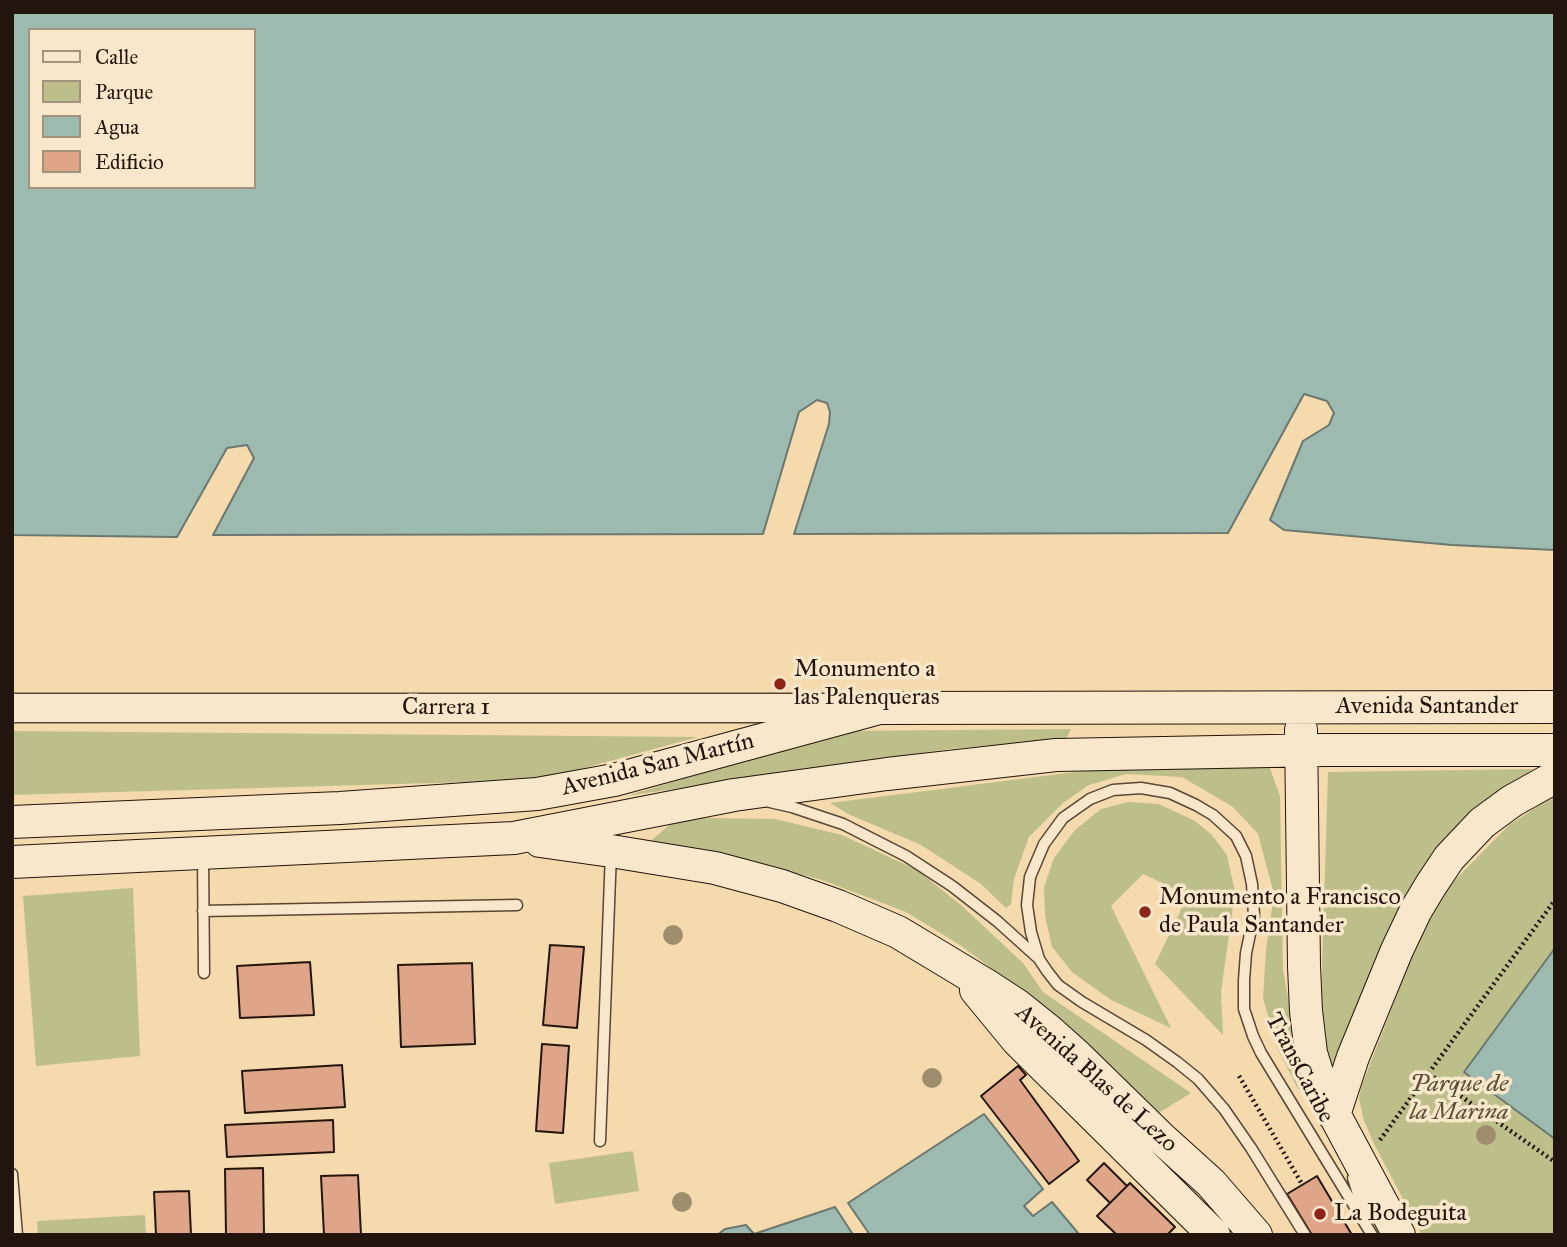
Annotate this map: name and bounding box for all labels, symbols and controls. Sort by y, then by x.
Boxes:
legend [28,28,256,189]
text: Calle [95,44,138,70]
text: Parque [95,79,153,105]
text: Agua [95,114,139,140]
text: Edificio [95,149,164,175]
place label: Monumento a las Palenqueras [794,656,939,712]
marker: Monumento a las Palenqueras [772,676,788,692]
street label: Avenida Santander [1336,693,1518,721]
street label: Carrera 1 [402,694,490,722]
street label: Avenida San Martín [559,727,757,803]
place label: Monumento a Francisco de Paula Santander [1159,884,1401,940]
marker: Monumento a Francisco de Paula Santander [1137,904,1153,920]
street label: Avenida Blas de Lezo [1009,999,1183,1159]
street label: TransCaribe [1258,1008,1340,1128]
park label: Parque de la Marina [1410,1071,1508,1127]
place label: La Bodeguita [1334,1200,1467,1228]
marker: La Bodeguita [1312,1206,1328,1222]

